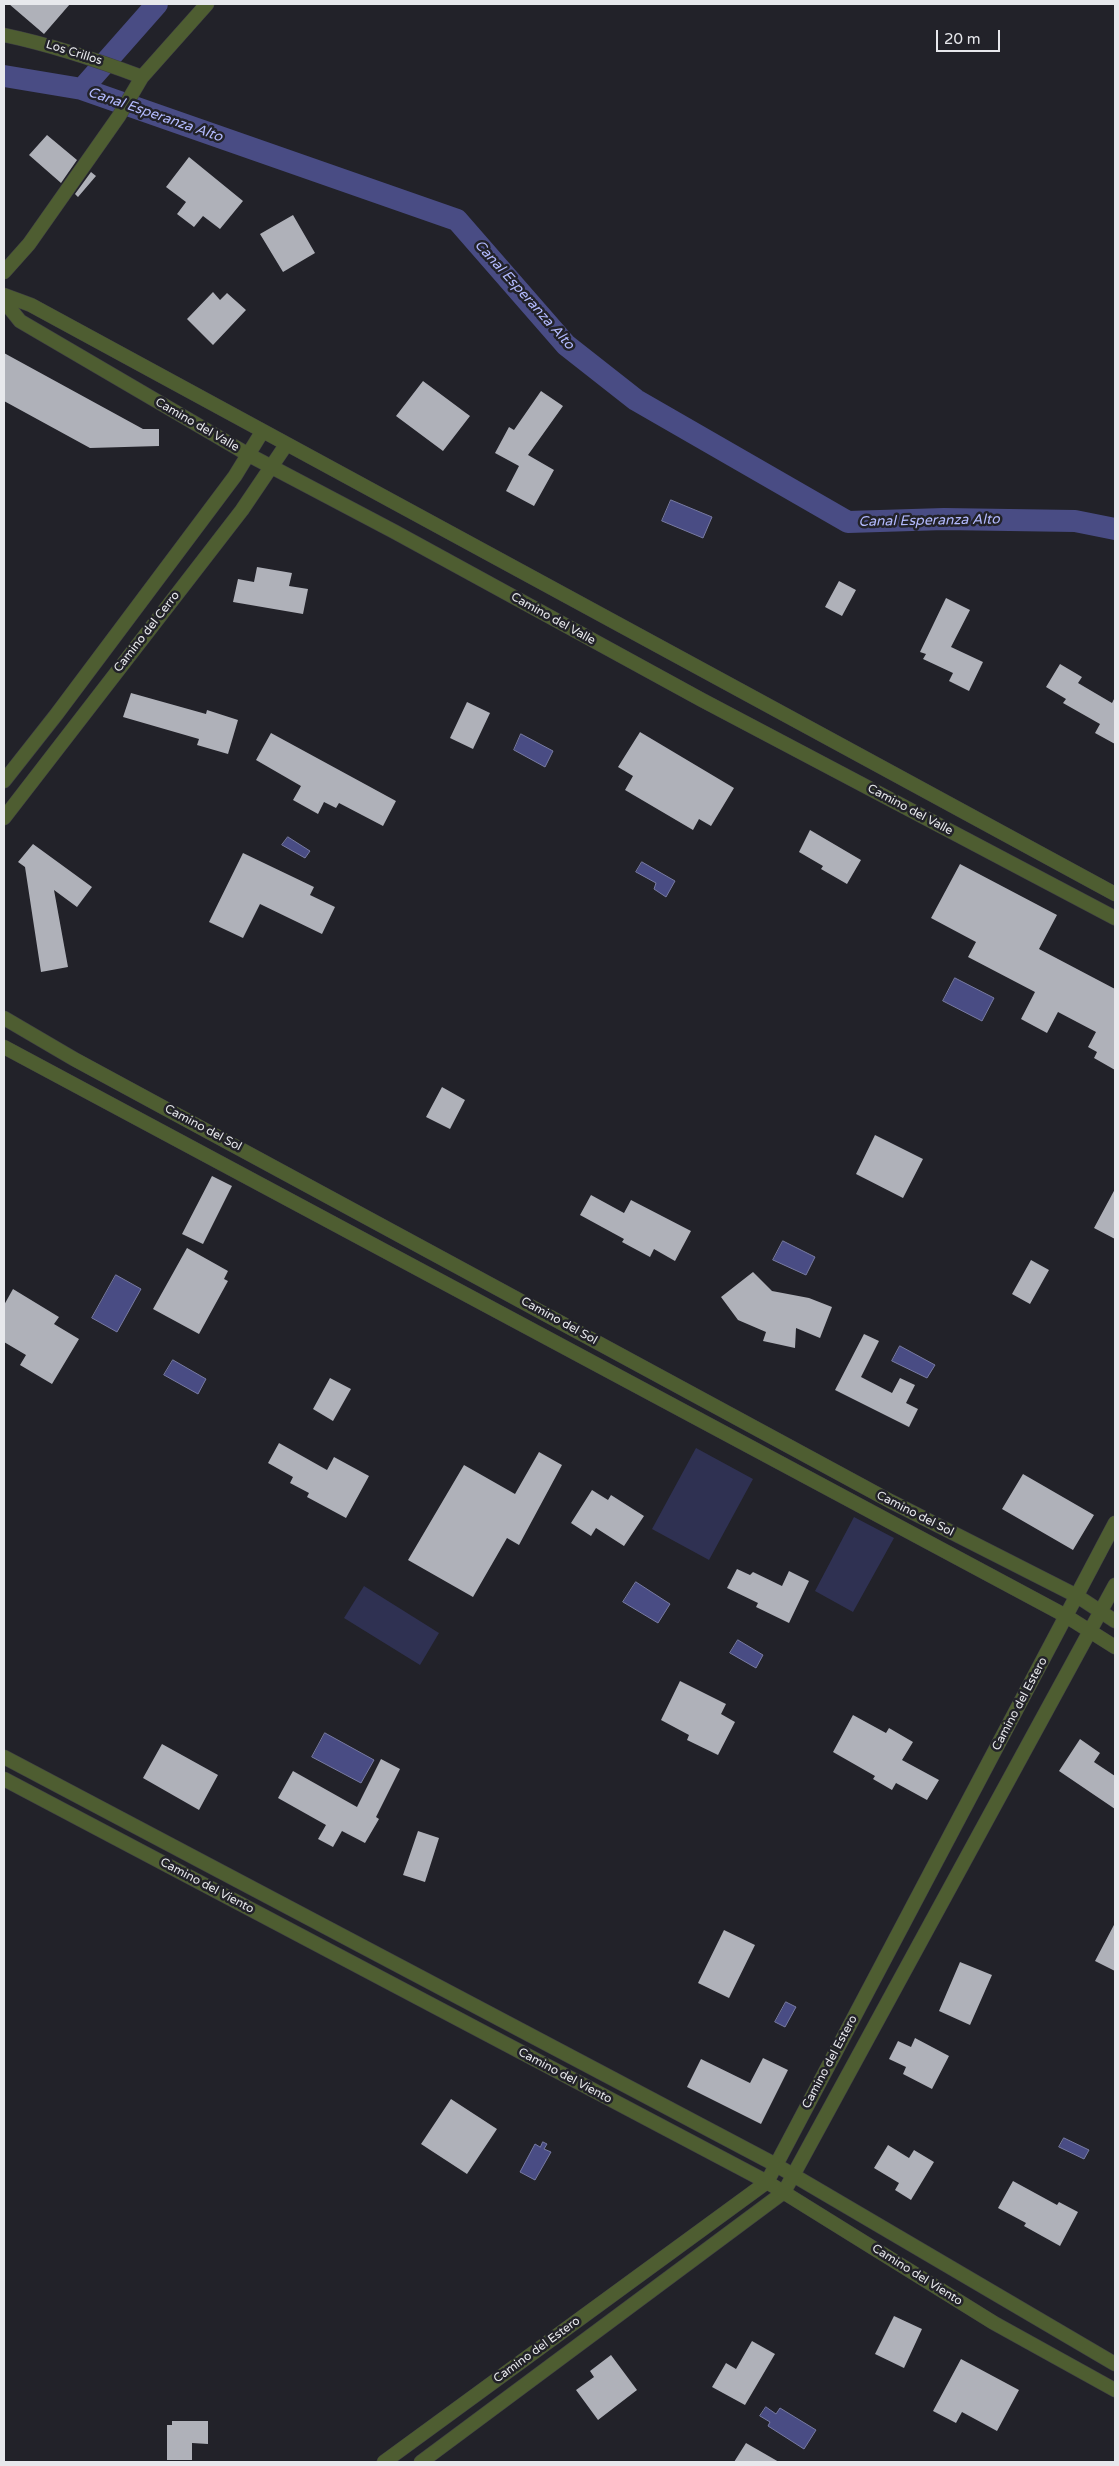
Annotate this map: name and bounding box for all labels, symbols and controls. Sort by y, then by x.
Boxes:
scale bar [939,20,1003,52]
text: 20 m [944,30,981,48]
street label: Los Crillos [44,38,104,68]
water label: Canal Esperanza Alto [85,84,225,146]
water label: Canal Esperanza Alto [470,237,578,353]
street label: Camino del Valle [152,395,242,455]
water label: Canal Esperanza Alto [858,511,1000,531]
street label: Camino del Cerro [111,589,183,675]
street label: Camino del Valle [508,590,598,648]
street label: Camino del Valle [865,781,955,839]
street label: Camino del Sol [162,1102,244,1154]
street label: Camino del Sol [518,1294,600,1348]
street label: Camino del Sol [874,1488,956,1540]
street label: Camino del Estero [989,1655,1051,1753]
street label: Camino del Viento [158,1855,256,1917]
street label: Camino del Estero [799,2013,861,2111]
street label: Camino del Viento [516,2045,614,2107]
street label: Camino del Viento [869,2241,965,2309]
street label: Camino del Estero [491,2314,583,2386]

